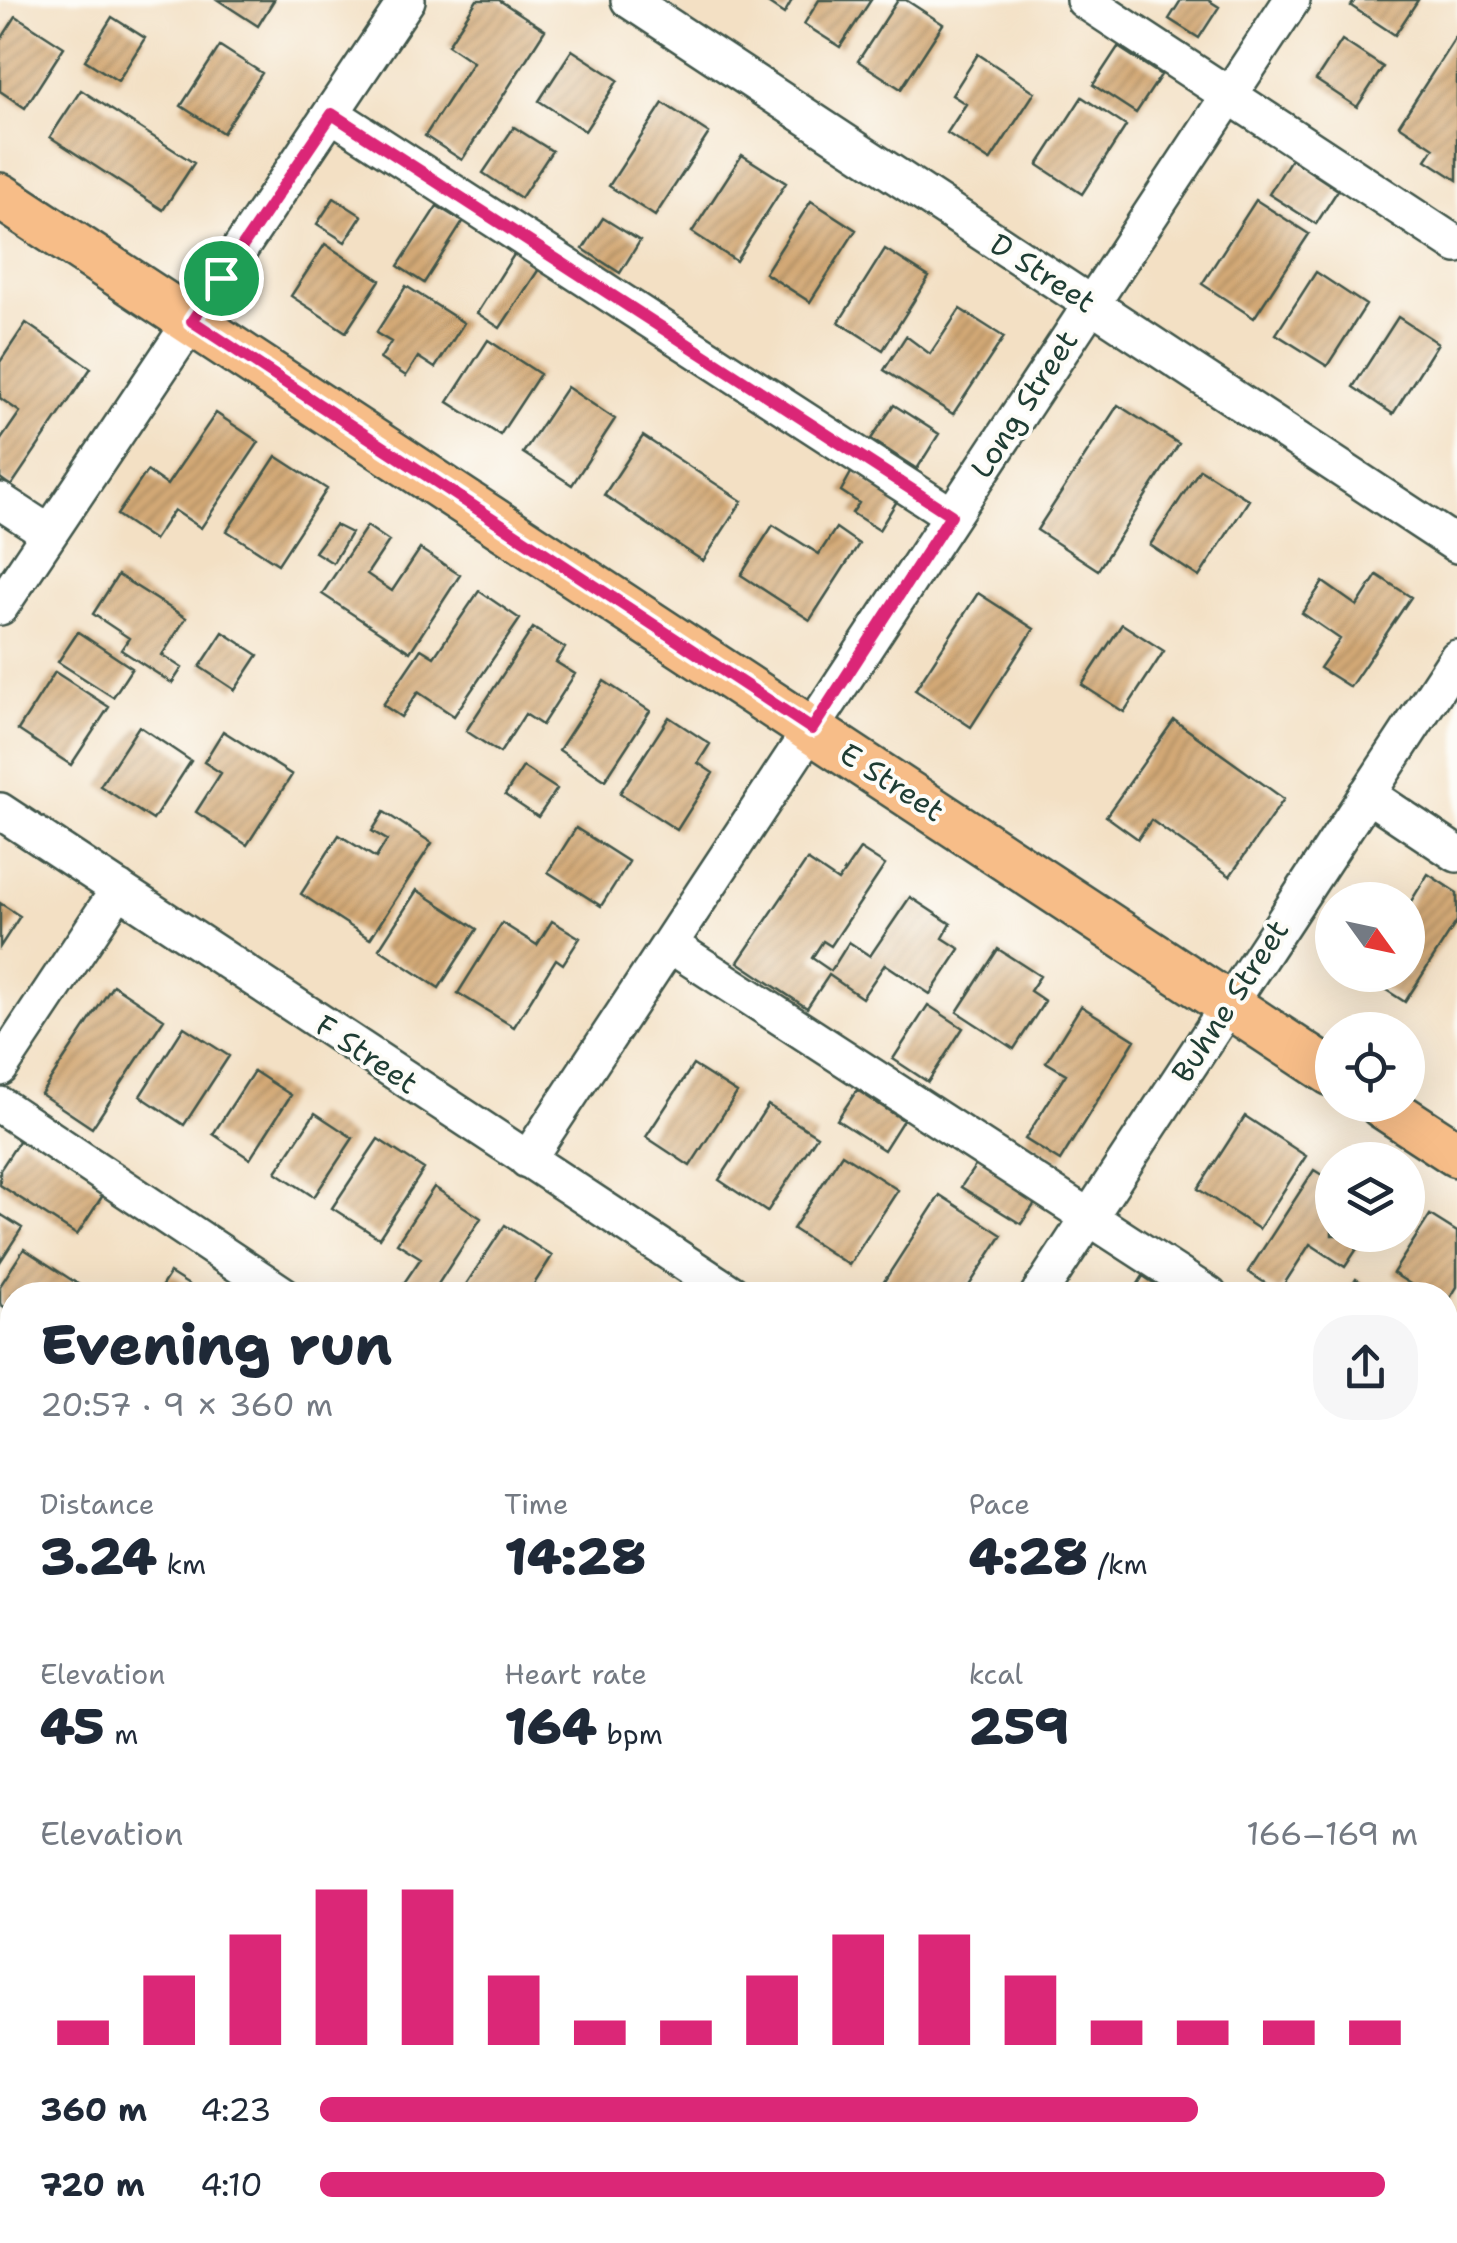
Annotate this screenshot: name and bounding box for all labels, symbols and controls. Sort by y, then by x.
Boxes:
street label: D Street [982,224,1104,322]
pin [179,236,264,321]
icon: arrive [194,251,249,306]
street label: Long Street [961,322,1087,486]
street label: E Street [832,733,952,831]
north arrow [1315,882,1425,992]
map controls [1315,882,1425,1252]
street label: Buhne Street [1162,912,1298,1090]
street label: F Street [308,1005,426,1103]
button: locate [1315,1012,1425,1122]
button: layers [1315,1142,1425,1252]
text: Evening run [40,1308,392,1382]
button: share [1313,1315,1418,1420]
text: 20:57 · 9 × 360 m [40,1383,333,1426]
text: Distance [40,1485,155,1523]
text: Time [504,1485,569,1523]
text: Pace [969,1485,1030,1523]
text: 3.24 [40,1523,157,1590]
text: 14:28 [504,1523,646,1590]
text: 4:28 [969,1523,1088,1590]
text: km [157,1545,206,1583]
text: /km [1088,1545,1148,1583]
text: Elevation [40,1655,165,1693]
text: Heart rate [504,1655,647,1693]
text: kcal [969,1655,1023,1693]
text: 45 [40,1693,105,1760]
text: 164 [504,1693,597,1760]
text: 259 [969,1693,1069,1760]
text: m [105,1715,139,1753]
text: bpm [597,1715,663,1753]
text: Elevation [40,1812,183,1855]
text: 166–169 m [1246,1812,1418,1855]
text: 360 m [40,2088,147,2131]
text: 4:23 [200,2088,271,2131]
text: 720 m [40,2163,145,2206]
text: 4:10 [200,2163,263,2206]

